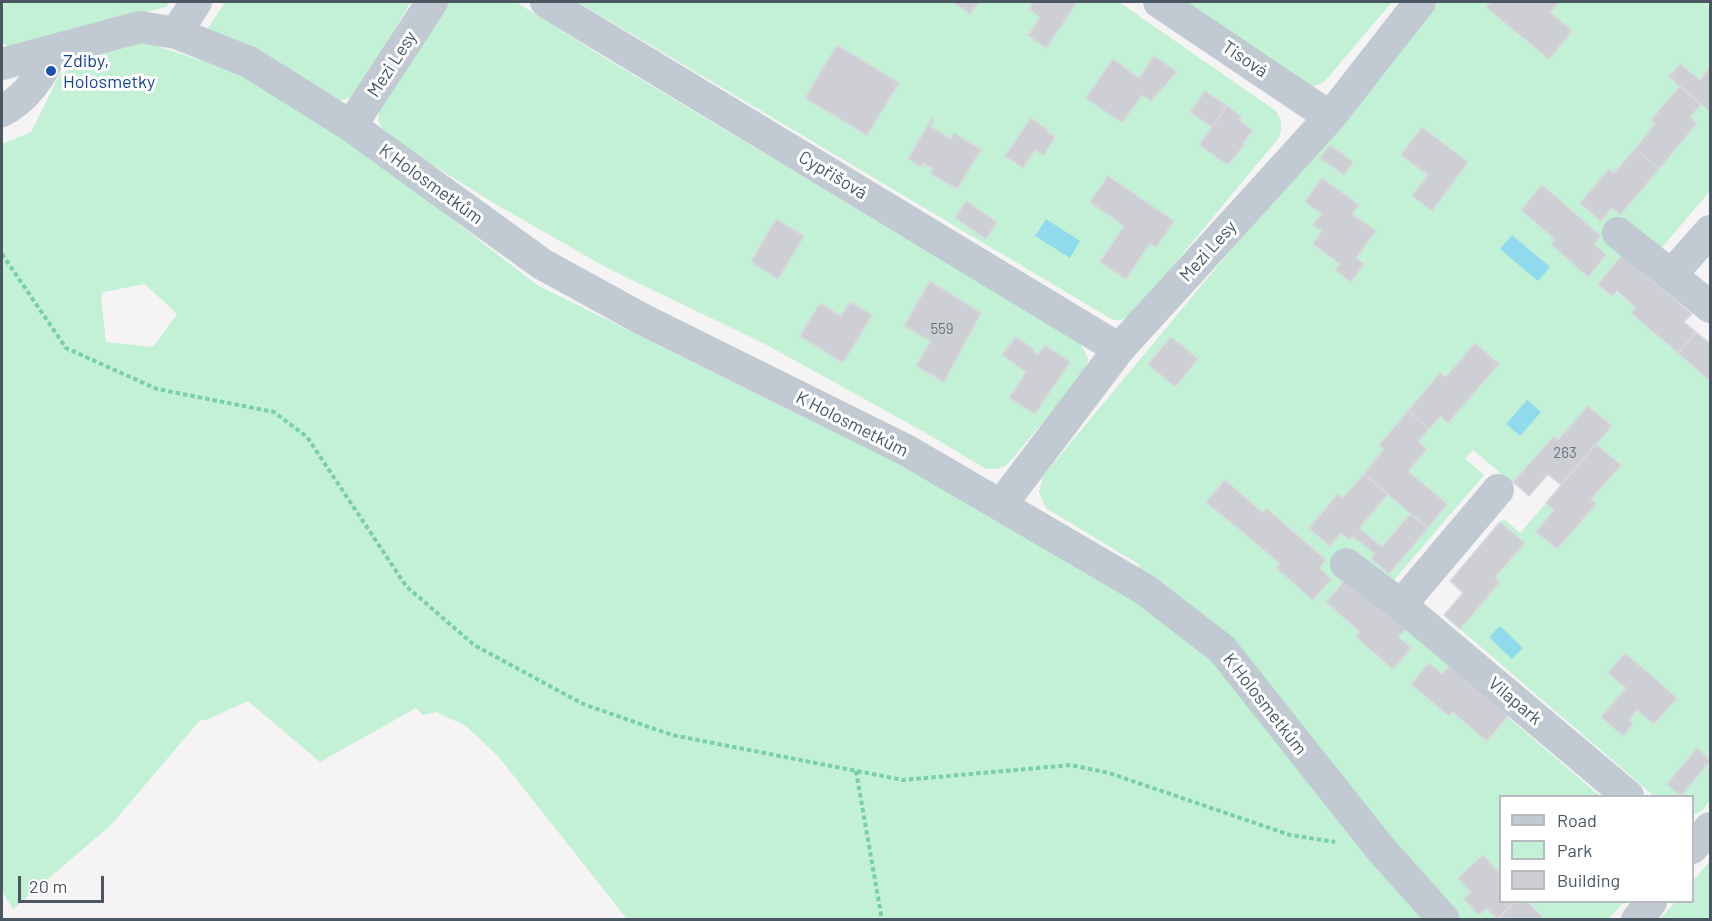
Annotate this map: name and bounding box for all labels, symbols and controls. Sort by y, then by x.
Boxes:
street label: Mezi Lesy [363,27,421,101]
street label: Tisová [1218,36,1272,82]
place label: Zdiby, Holosmetky [63,50,155,92]
marker: Zdiby, Holosmetky [44,64,58,78]
street label: K Holosmetkům [375,139,487,229]
street label: Cypřišová [795,146,871,204]
street label: Mezi Lesy [1175,216,1241,286]
house number: 559 [930,320,954,338]
street label: K Holosmetkům [792,386,912,462]
house number: 263 [1553,444,1577,462]
street label: K Holosmetkům [1219,649,1311,759]
street label: Vilapark [1484,672,1546,730]
legend [1499,795,1694,903]
text: Road [1557,809,1597,831]
text: Park [1557,839,1592,861]
scale bar [21,864,106,902]
text: Building [1557,869,1620,891]
text: 20 m [29,875,67,897]

